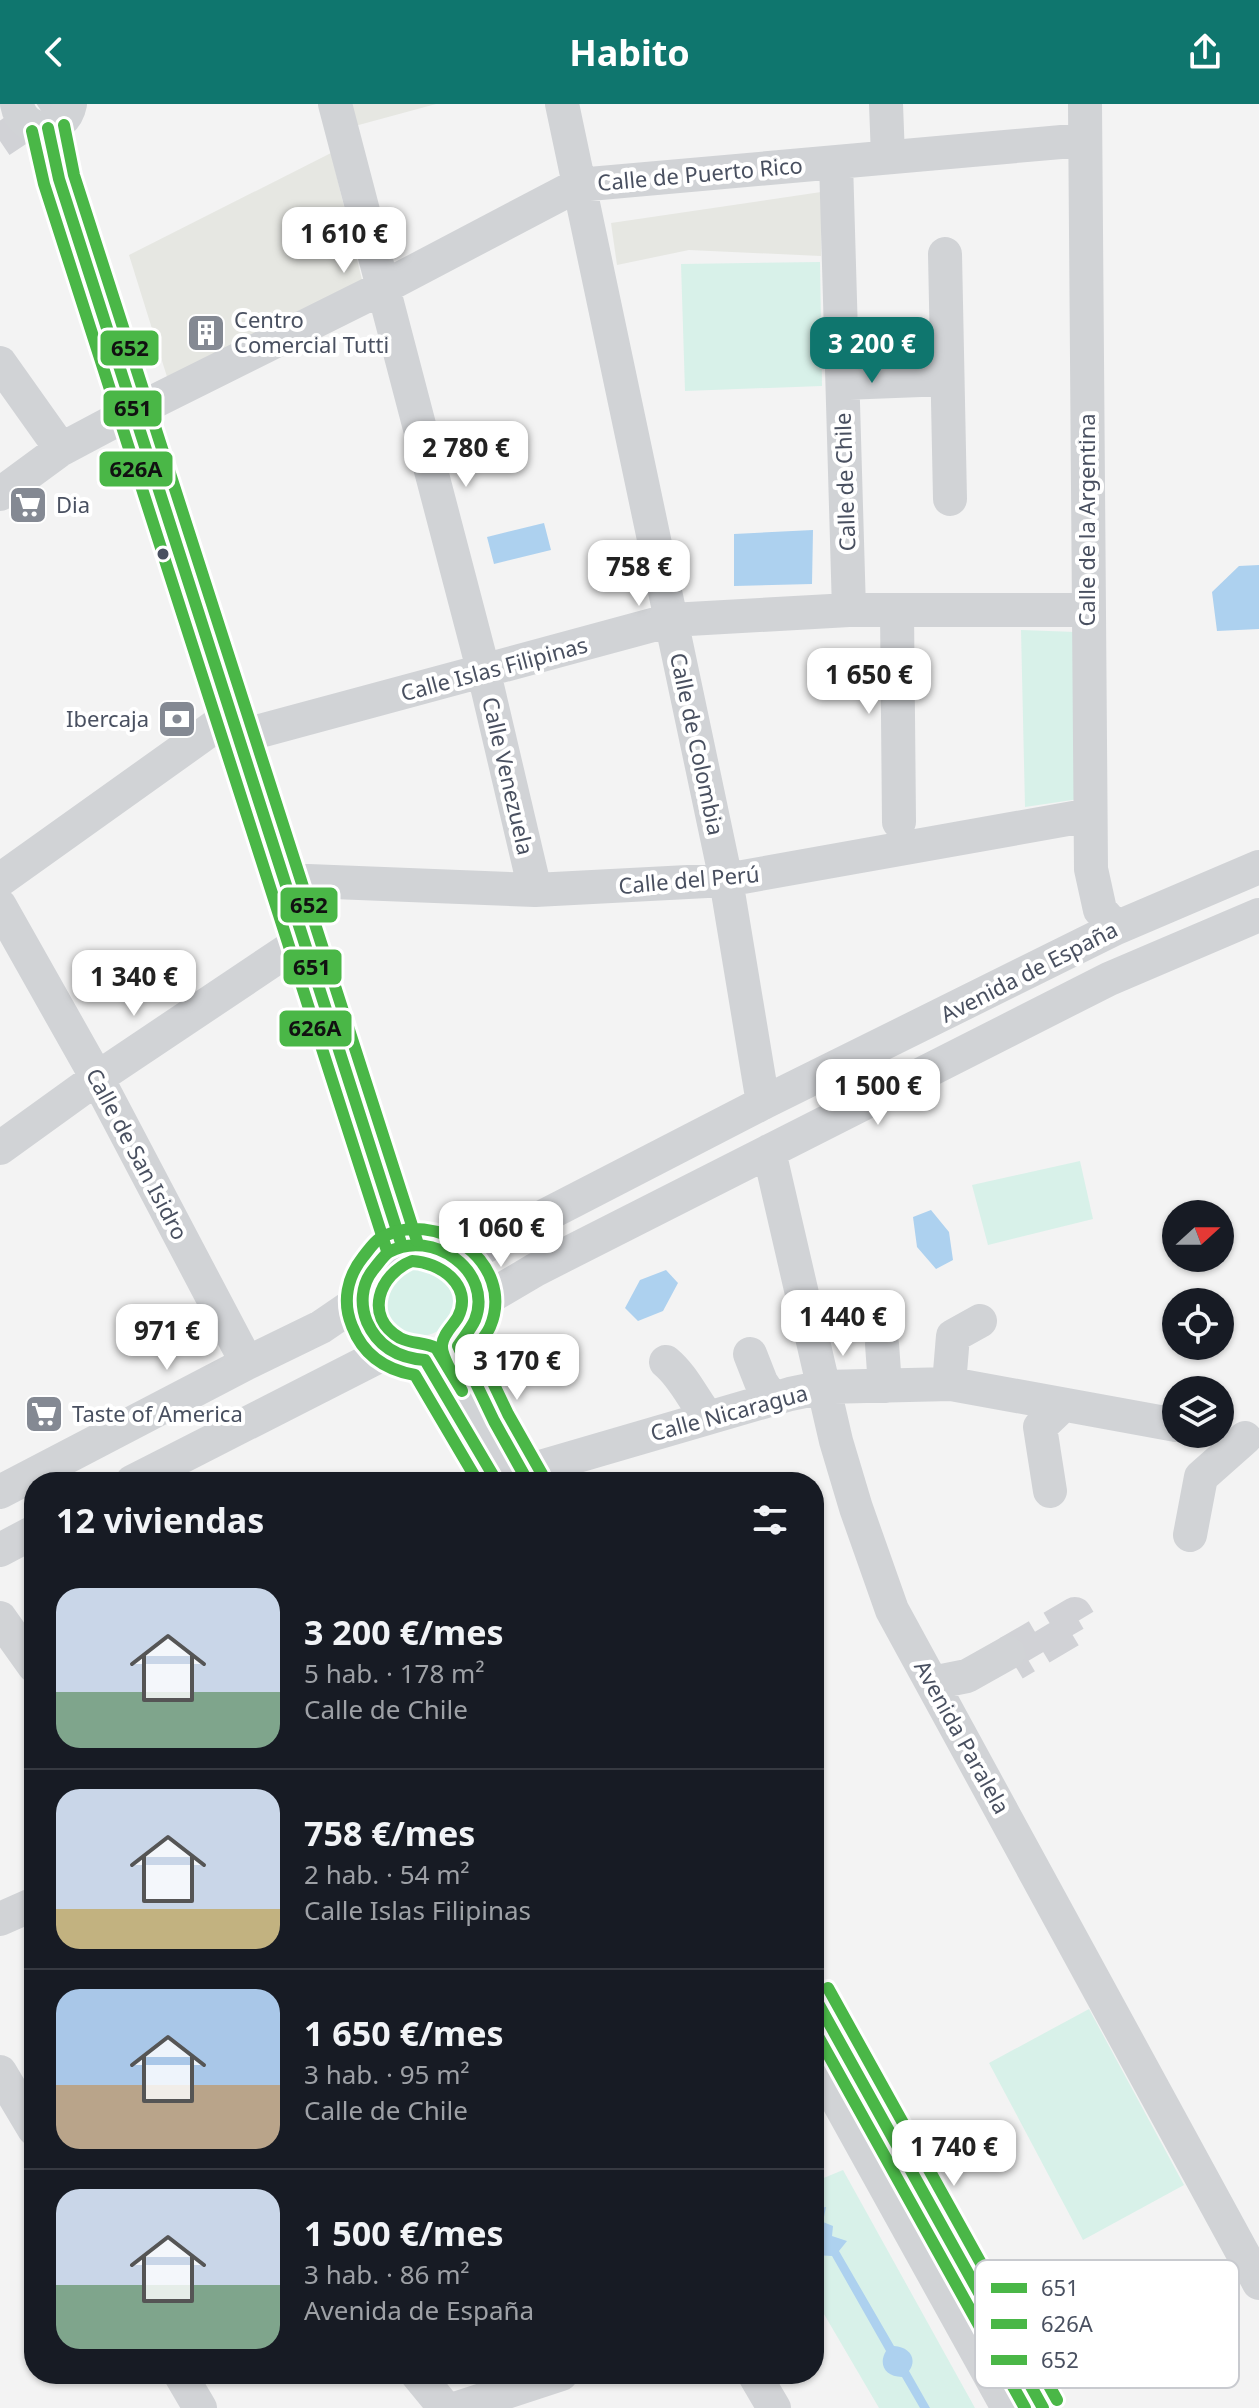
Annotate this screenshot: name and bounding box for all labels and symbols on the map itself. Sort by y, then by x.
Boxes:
street label: Calle de Puerto Rico [596,149,804,197]
pin: 1 610 € [270,207,418,275]
place label: Centro Comercial Tutti [234,304,389,359]
building icon: Centro Comercial Tutti [185,312,227,354]
pin: 3 200 € [798,317,946,385]
line badge: 652 [99,329,160,367]
text: 652 [111,332,149,362]
line badge: 651 [102,389,163,428]
text: 651 [114,392,152,422]
street label: Calle de Chile [827,412,861,552]
street label: Calle de la Argentina [1071,413,1101,627]
pin: 2 780 € [392,421,540,489]
line badge: 626A [98,450,174,488]
text: 626A [110,453,163,483]
supermarket icon: Dia [7,484,49,526]
place label: Dia [56,489,90,519]
pin: 758 € [583,540,695,608]
unlabelled marker [155,546,171,562]
street label: Calle Islas Filipinas [397,629,590,707]
pin: 1 650 € [795,648,943,716]
street label: Calle de Colombia [664,650,732,838]
street label: Calle Venezuela [476,694,542,858]
bank icon: Ibercaja [156,698,198,740]
place label: Ibercaja [66,703,149,733]
street label: Calle del Perú [617,858,761,900]
line badge: 652 [279,886,339,924]
text: 652 [290,889,328,919]
street label: Avenida de España [935,914,1122,1029]
line badge: 651 [282,948,343,986]
pin: 1 340 € [60,950,208,1018]
text: 651 [293,951,331,981]
line badge: 626A [278,1009,353,1048]
text: 626A [289,1012,342,1042]
pin: 1 500 € [804,1059,952,1127]
street label: Calle de San Isidro [80,1062,196,1245]
north arrow [1162,1200,1234,1272]
pin: 1 060 € [427,1201,575,1269]
pin: 1 440 € [769,1290,917,1358]
pin: 971 € [111,1304,223,1372]
pin: 3 170 € [443,1334,591,1402]
street label: Calle Nicaragua [647,1377,811,1447]
supermarket icon: Taste of America [23,1393,65,1435]
place label: Taste of America [72,1398,243,1428]
street label: Avenida Paralela [908,1654,1018,1819]
pin: 1 740 € [880,2120,1028,2188]
legend [975,2260,1239,2388]
text: 651 [1041,2272,1079,2302]
text: 626A [1041,2308,1094,2338]
text: 652 [1041,2344,1079,2374]

